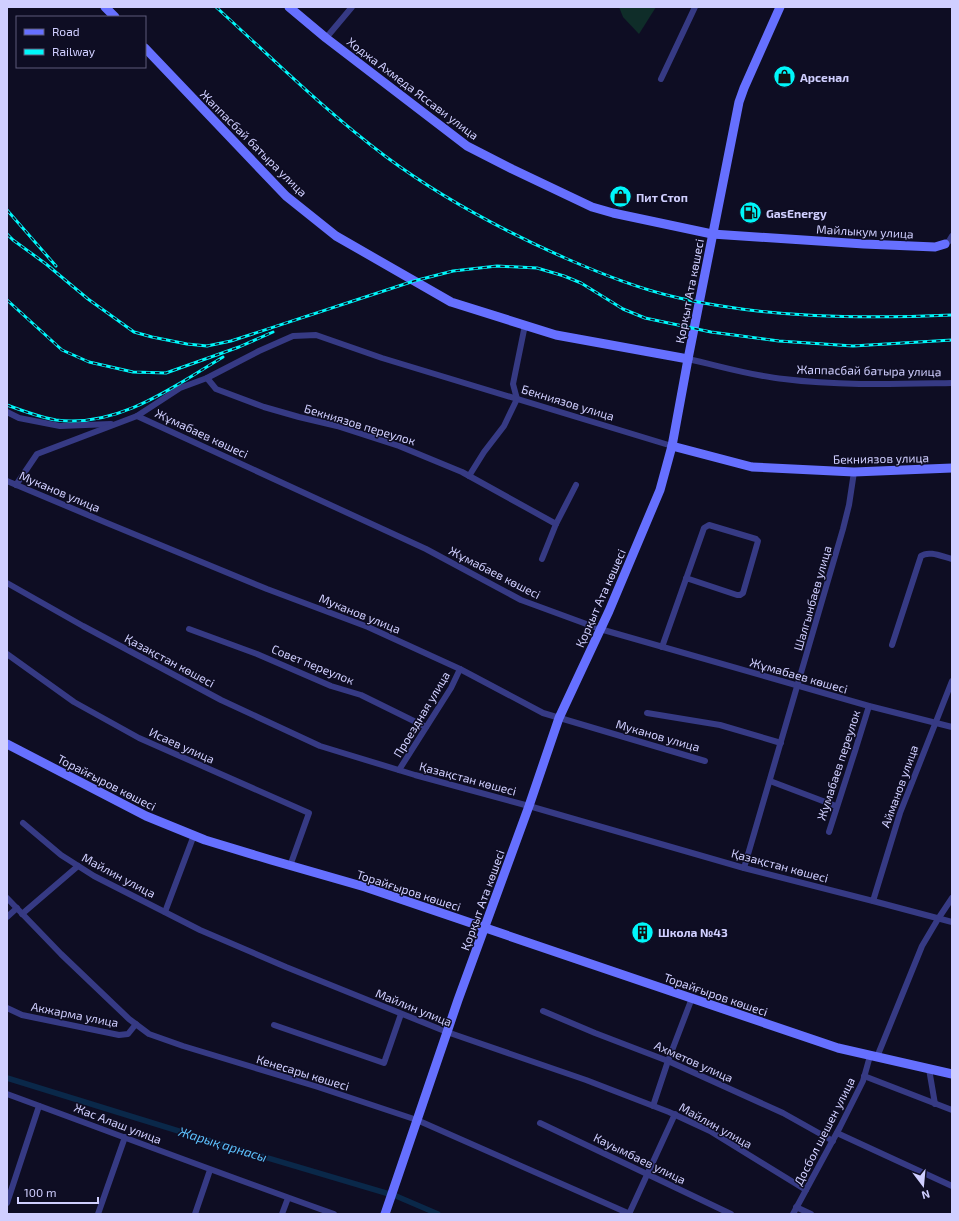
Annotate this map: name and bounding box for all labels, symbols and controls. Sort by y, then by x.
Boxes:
legend [16,16,146,68]
text: Road [52,24,80,38]
street label: Ходжа Ахмеда Яссави улица [344,34,481,143]
text: Railway [52,44,96,58]
shop icon: Арсенал [771,64,797,90]
place label: Арсенал [800,70,849,84]
street label: Жаппасбай батыра улица [197,87,310,200]
shop icon: Пит Стоп [608,184,634,210]
place label: Пит Стоп [636,190,688,204]
fuel station icon: GasEnergy [737,200,763,226]
place label: GasEnergy [766,206,827,221]
street label: Майлыкум улица [816,221,914,242]
street label: Қорқыт Ата көшесі [672,238,706,344]
street label: Жаппасбай батыра улица [796,362,942,379]
street label: Бекниязов улица [520,381,616,424]
street label: Бекниязов переулок [302,400,418,449]
street label: Жұмабаев көшесі [153,405,251,461]
street label: Бекниязов улица [833,450,929,467]
street label: Муканов улица [17,468,103,515]
street label: Жұмабаев көшесі [447,543,543,601]
street label: Шалгынбаев улица [790,544,835,652]
street label: Қорқыт Ата көшесі [572,547,628,649]
street label: Муканов улица [317,590,403,637]
street label: Қазақстан көшесі [123,630,217,690]
street label: Совет переулок [269,641,357,688]
street label: Жұмабаев көшесі [748,654,850,696]
street label: Проездная улица [390,669,453,760]
street label: Жумабаев переулок [814,708,864,822]
street label: Муканов улица [614,716,702,755]
street label: Исаев улица [147,724,217,767]
street label: Айманов улица [878,743,921,830]
street label: Торайғыров көшесі [55,751,159,813]
street label: Қазақстан көшесі [418,758,518,798]
street label: Қазақстан көшесі [730,845,830,885]
street label: Қорқыт Ата көшесі [457,848,507,952]
street label: Майлин улица [79,850,158,901]
street label: Торайғыров көшесі [355,867,463,913]
building icon: Школа №43 [629,919,655,945]
place label: Школа №43 [658,925,728,939]
street label: Торайғыров көшесі [662,970,770,1018]
street label: Майлин улица [373,985,454,1030]
street label: Акжарма улица [30,999,120,1030]
street label: Ахметов улица [652,1037,735,1085]
street label: Кенесары көшесі [255,1051,351,1093]
street label: Досбол шешен улица [791,1075,858,1188]
street label: Майлин улица [677,1099,755,1152]
street label: Жас Алаш улица [72,1100,164,1147]
water label: Жарық арнасы [176,1123,269,1165]
street label: Кауымбаев улица [591,1130,688,1187]
north arrow [903,1165,943,1205]
scale bar [18,1179,98,1205]
text: 100 m [24,1185,56,1199]
text: N [920,1188,932,1202]

